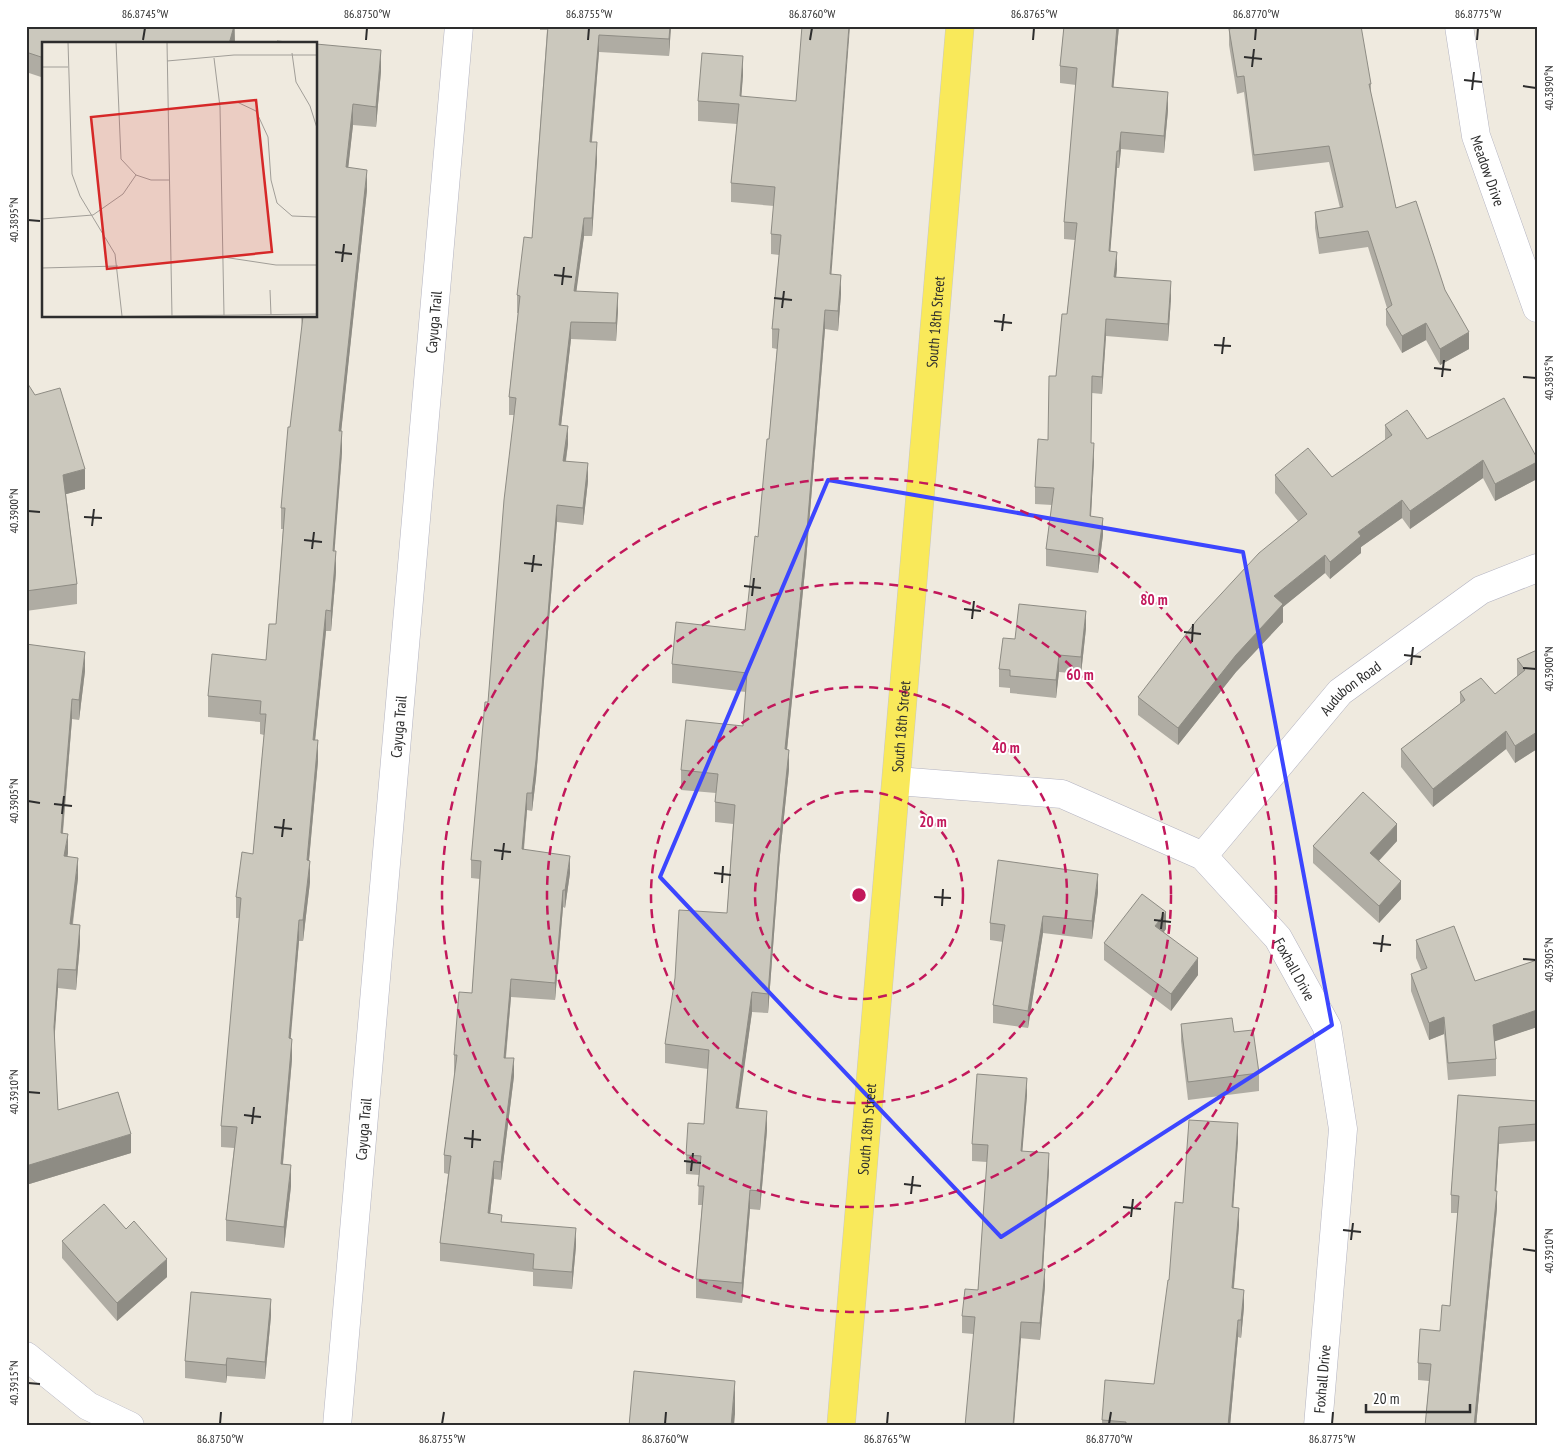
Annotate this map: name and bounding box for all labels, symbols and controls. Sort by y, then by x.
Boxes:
text: 86.8745°W [122,6,168,21]
text: 86.8750°W [344,6,390,21]
text: 86.8755°W [566,6,612,21]
text: 86.8760°W [789,6,835,21]
text: 86.8765°W [1011,6,1057,21]
text: 86.8770°W [1233,6,1279,21]
text: 86.8775°W [1455,6,1501,21]
inset map [42,42,318,318]
text: 40.3890°N [1541,65,1556,111]
street label: Meadow Drive [1467,133,1510,208]
text: 40.3895°N [6,197,21,243]
street label: South 18th Street [921,275,948,369]
street label: Cayuga Trail [421,290,445,354]
text: 40.3895°N [1541,355,1556,401]
text: 40.3900°N [6,488,21,534]
text: 80 m [1140,590,1168,609]
text: 40.3900°N [1541,646,1556,692]
street label: Audubon Road [1315,656,1384,719]
text: 60 m [1066,665,1094,684]
street label: South 18th Street [887,680,914,773]
street label: Cayuga Trail [386,694,410,759]
text: 40 m [992,738,1020,757]
text: 40.3905°N [6,778,21,824]
text: 20 m [919,812,947,831]
centre of rings [850,886,868,904]
street label: Foxhall Drive [1270,934,1320,1004]
text: 40.3905°N [1541,937,1556,983]
text: 40.3910°N [6,1069,21,1115]
street label: South 18th Street [853,1082,880,1176]
street label: Cayuga Trail [351,1097,375,1161]
text: 40.3910°N [1541,1228,1556,1274]
street label: Foxhall Drive [1310,1344,1334,1414]
text: 40.3915°N [6,1360,21,1406]
scale bar [1366,1382,1469,1414]
text: 20 m [1373,1389,1399,1408]
text: 86.8750°W [197,1431,243,1446]
text: 86.8755°W [419,1431,465,1446]
text: 86.8760°W [642,1431,688,1446]
text: 86.8765°W [864,1431,910,1446]
text: 86.8770°W [1086,1431,1132,1446]
text: 86.8775°W [1309,1431,1355,1446]

